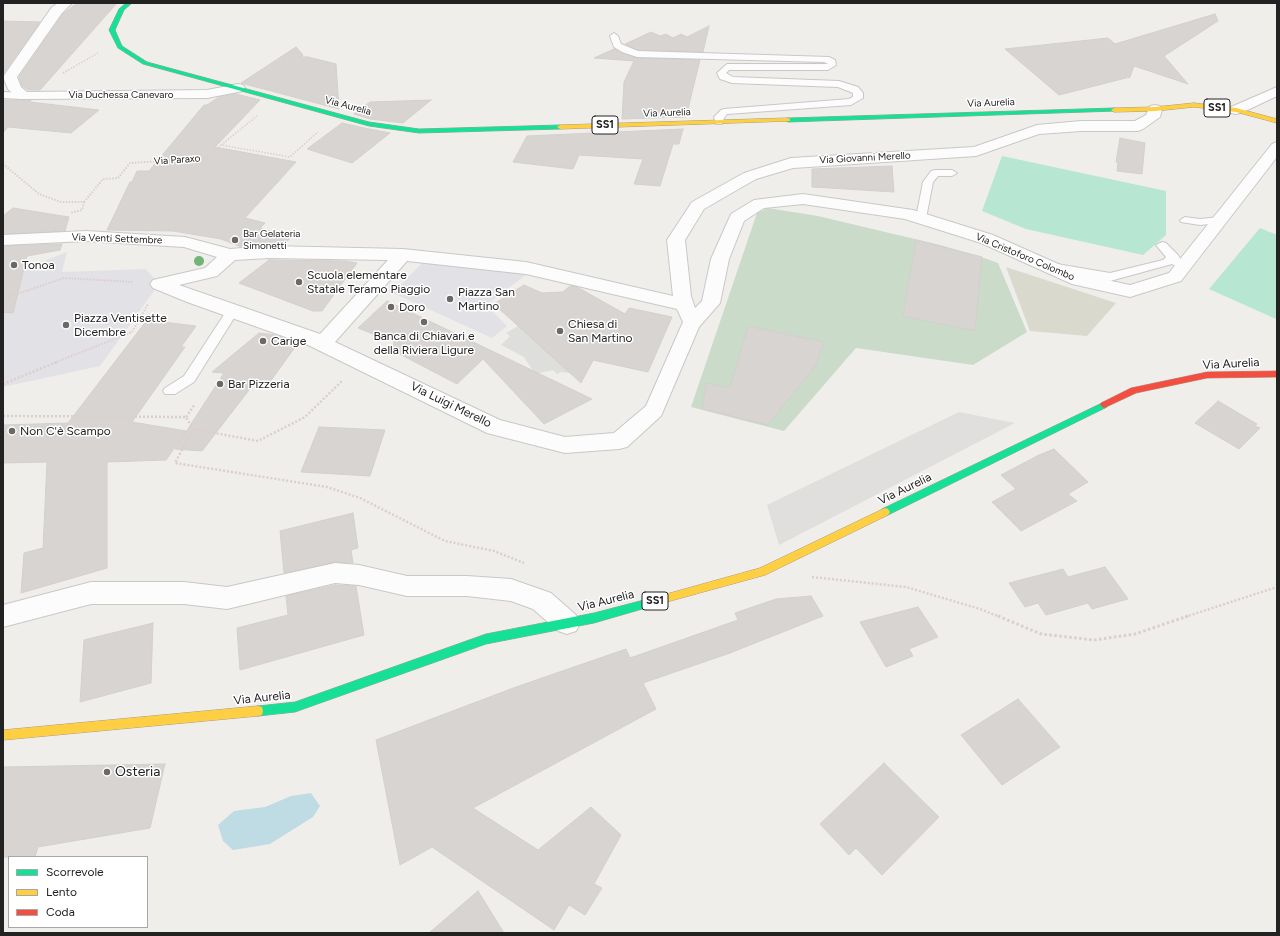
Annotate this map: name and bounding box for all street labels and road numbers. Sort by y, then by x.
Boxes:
street label: Via Duchessa Canevaro [68,89,174,101]
street label: Via Aurelia [323,94,373,118]
street label: Via Aurelia [967,96,1015,110]
road number: SS1 [1204,99,1230,117]
street label: Via Aurelia [643,106,691,120]
road number: SS1 [592,116,618,134]
street label: Via Giovanni Merello [819,150,911,166]
street label: Via Paraxo [153,152,201,168]
street label: Via Venti Settembre [71,231,163,247]
street label: Via Cristoforo Colombo [974,231,1076,283]
street label: Via Aurelia [1202,355,1260,373]
street label: Via Luigi Merello [408,379,494,431]
street label: Via Aurelia [876,470,934,508]
street label: Via Aurelia [577,587,635,615]
road number: SS1 [642,592,668,610]
street label: Via Aurelia [233,688,291,708]

